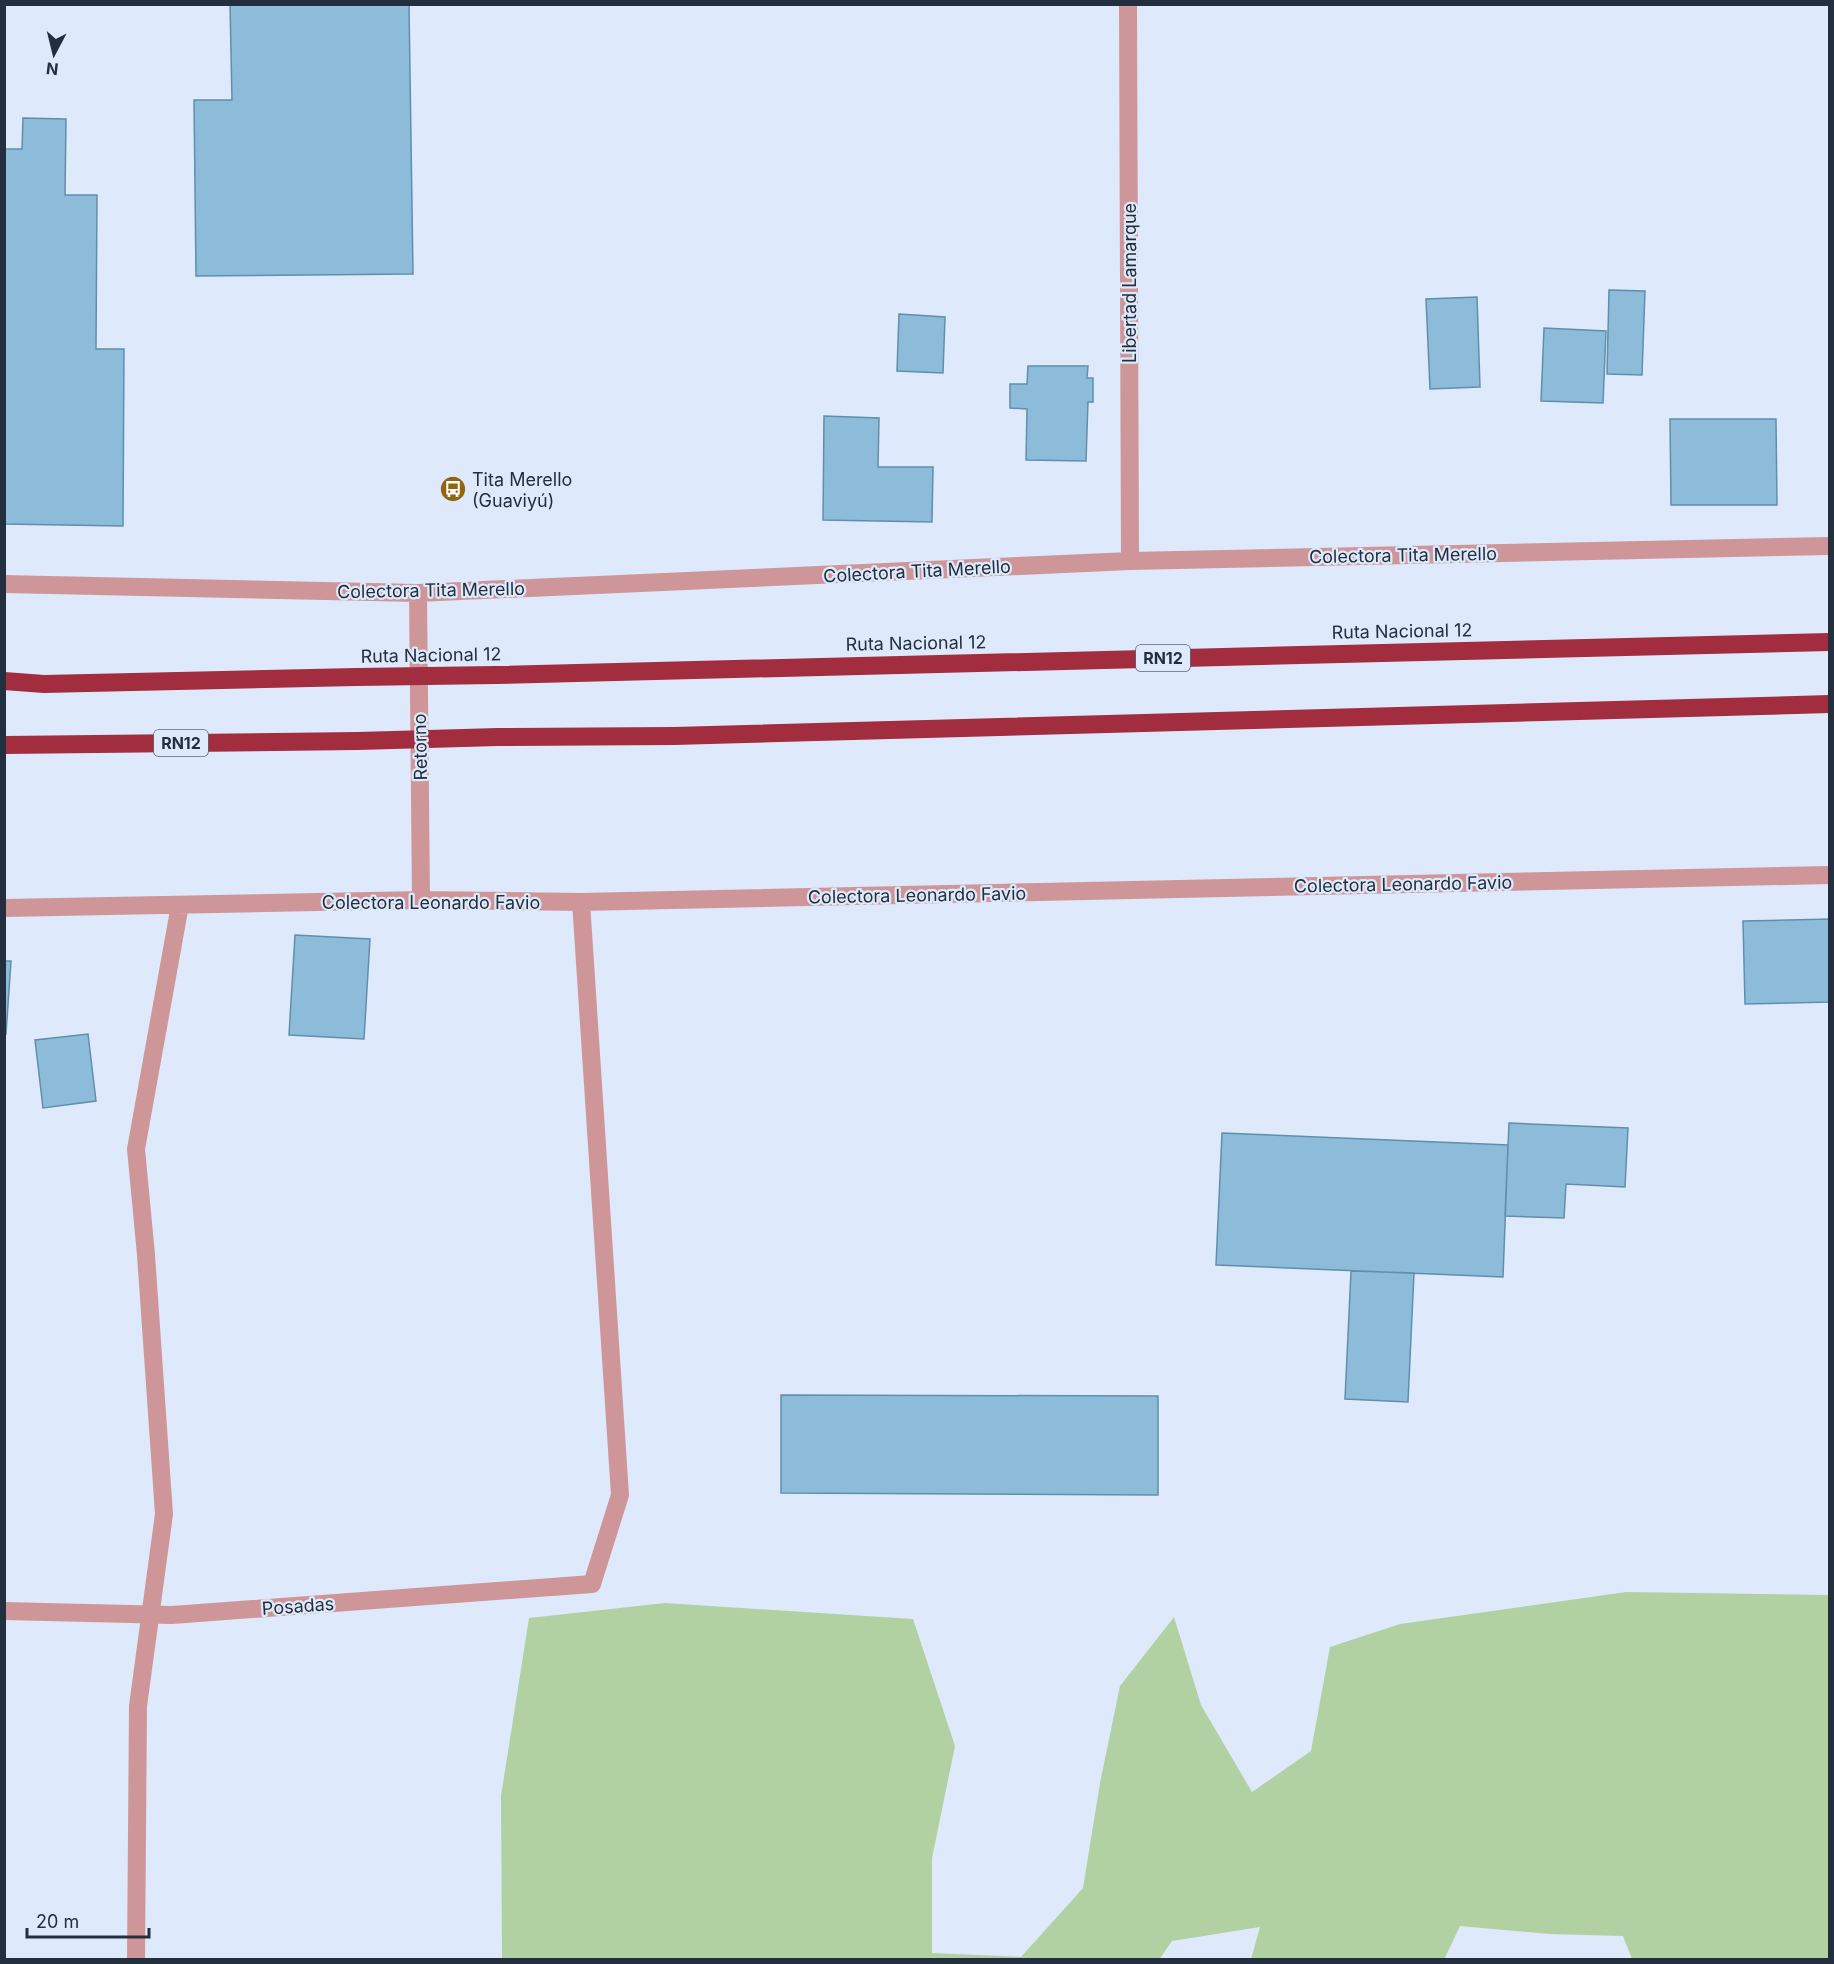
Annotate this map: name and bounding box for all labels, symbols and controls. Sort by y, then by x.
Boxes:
north arrow [24,24,84,84]
text: N [45,58,59,80]
street label: Libertad Lamarque [1119,203,1140,363]
place label: Tita Merello (Guaviyú) [472,469,572,511]
bus stop icon: Tita Merello (Guaviyú) [438,474,468,504]
street label: Colectora Tita Merello [1309,543,1497,567]
street label: Colectora Tita Merello [823,556,1011,586]
street label: Colectora Tita Merello [337,578,525,602]
street label: Ruta Nacional 12 [1331,619,1473,643]
street label: Ruta Nacional 12 [845,631,987,655]
street label: Ruta Nacional 12 [360,643,502,667]
road number: RN12 [1136,645,1190,671]
street label: Retorno [409,713,431,781]
road number: RN12 [154,730,208,756]
street label: Colectora Leonardo Favio [1294,872,1512,896]
street label: Colectora Leonardo Favio [808,883,1026,907]
street label: Colectora Leonardo Favio [322,892,540,913]
street label: Posadas [261,1593,335,1619]
scale bar [27,1901,148,1939]
text: 20 m [36,1911,79,1932]

